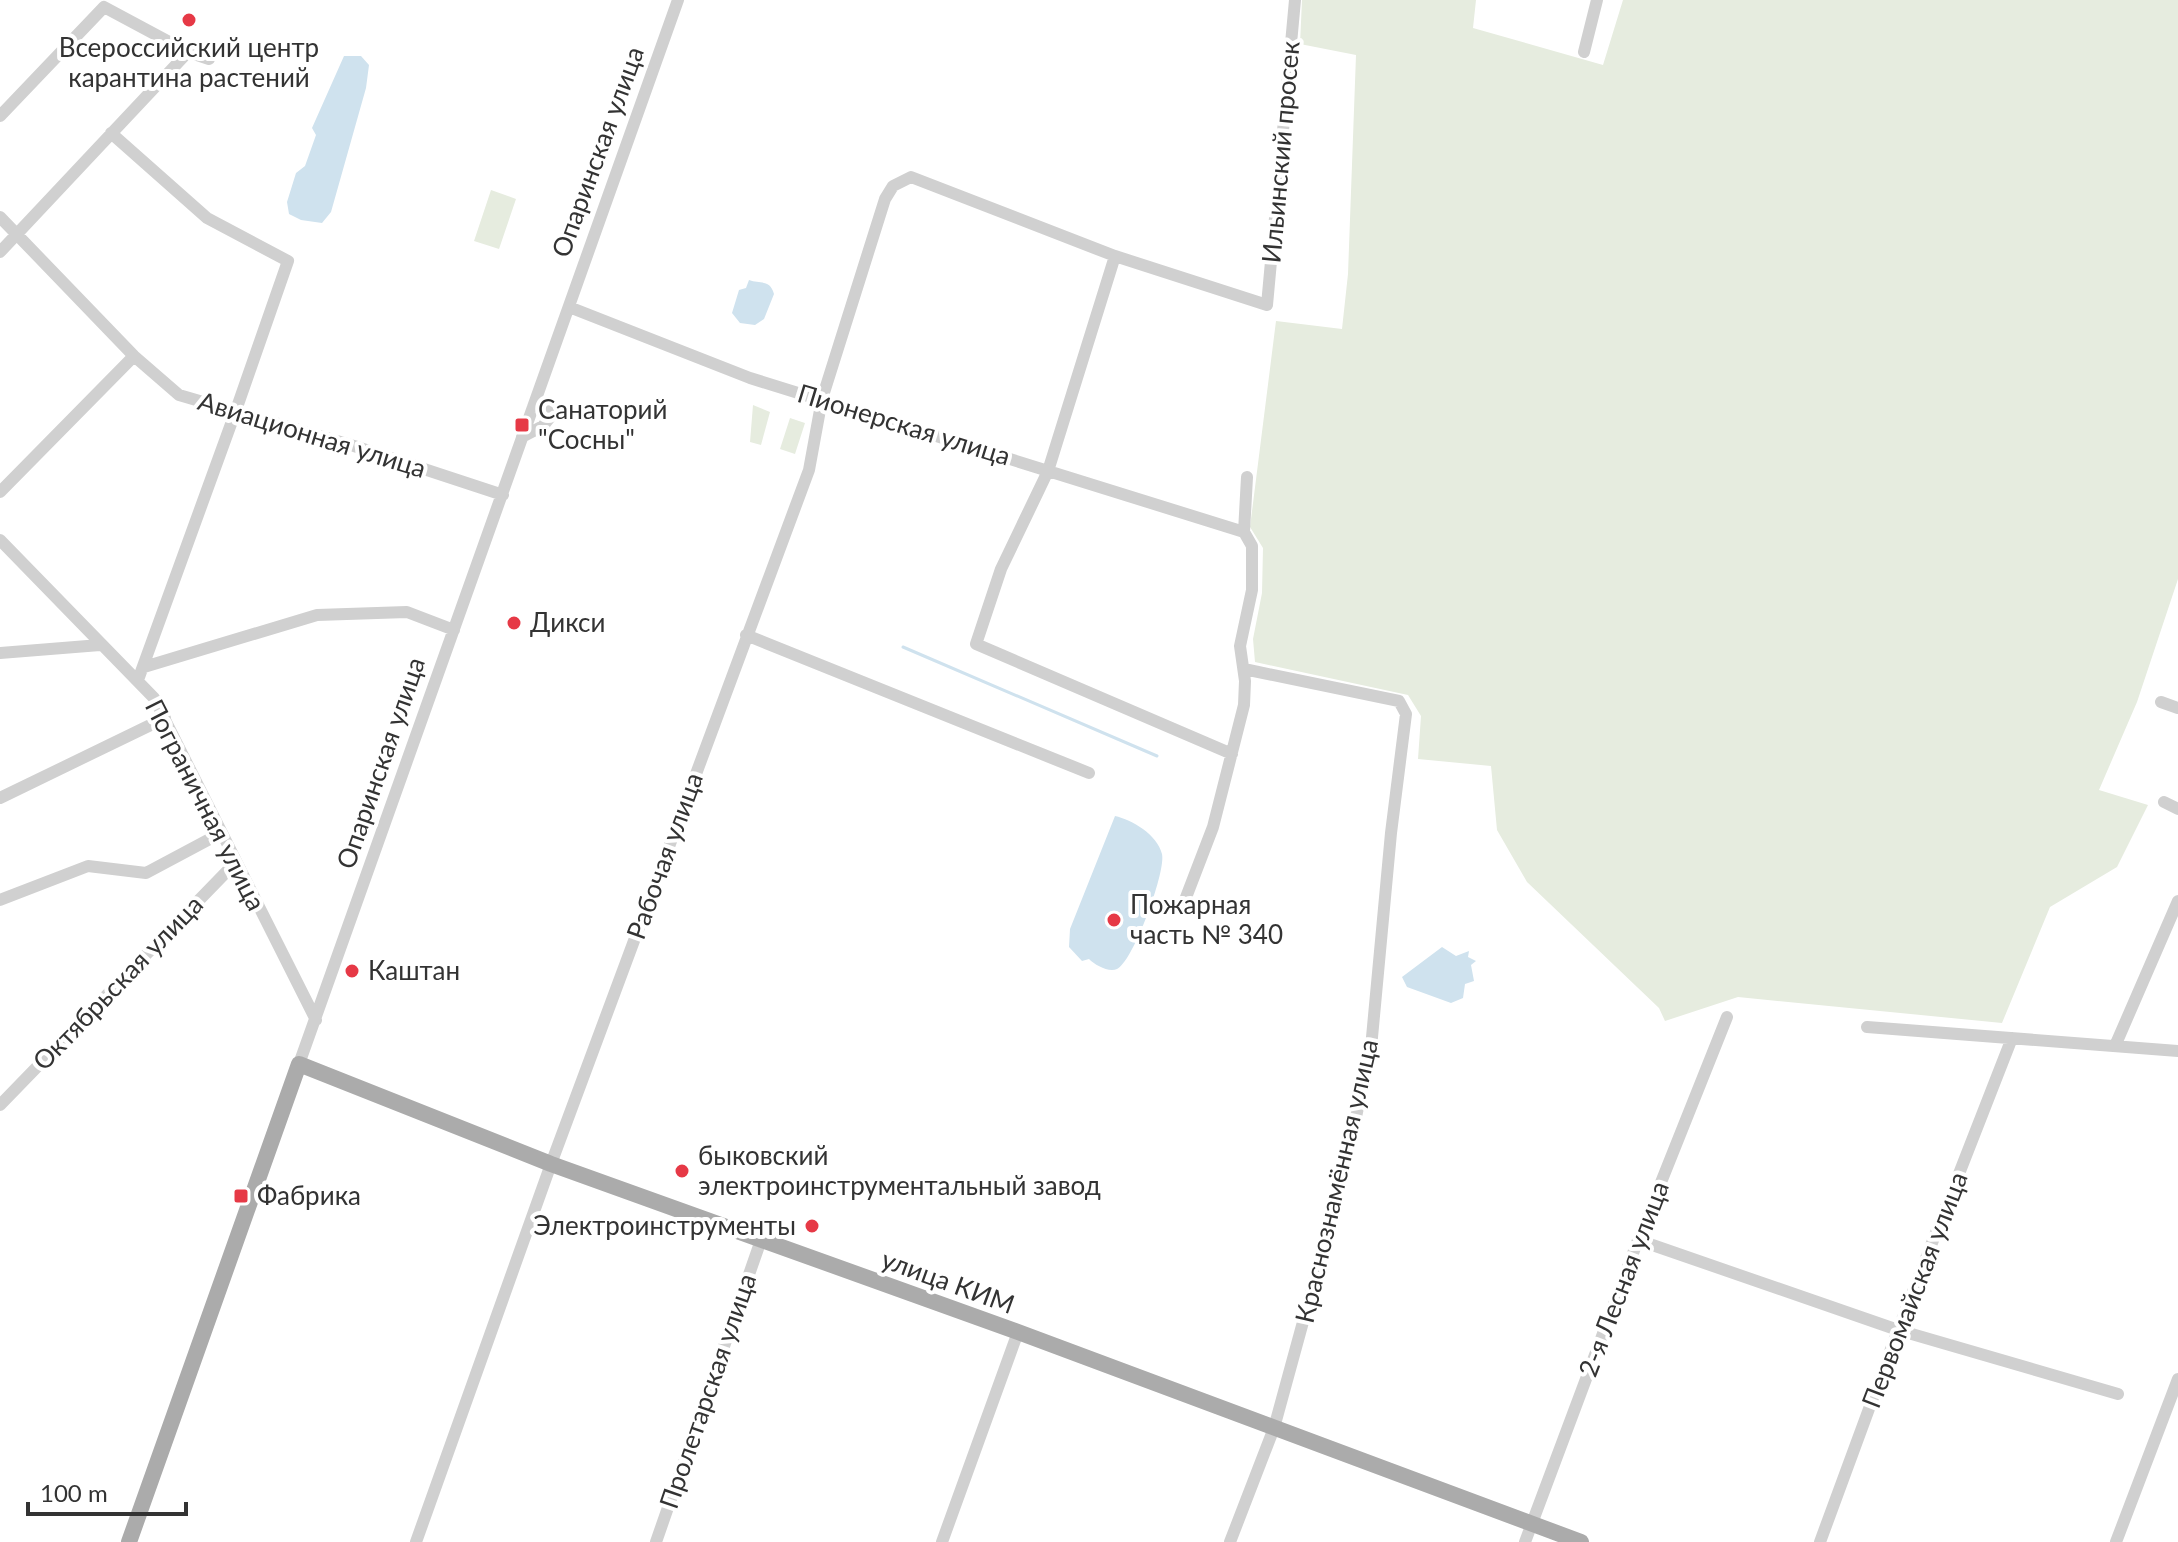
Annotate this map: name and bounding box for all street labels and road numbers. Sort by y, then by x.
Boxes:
street label: Ильинский просек [1254,39,1306,264]
street label: Опаринская улица [544,42,650,261]
street label: Пионерская улица [794,376,1015,472]
street label: Авиационная улица [195,384,430,484]
street label: Опаринская улица [329,653,431,873]
street label: Пограничная улица [139,694,273,915]
street label: Рабочая улица [619,768,709,943]
street label: Октябрьская улица [26,888,209,1076]
street label: Краснознамённая улица [1288,1036,1384,1326]
street label: Первомайская улица [1854,1167,1974,1412]
street label: 2-я Лесная улица [1571,1176,1675,1381]
street label: улица КИМ [878,1242,1019,1320]
street label: Пролетарская улица [652,1269,762,1512]

